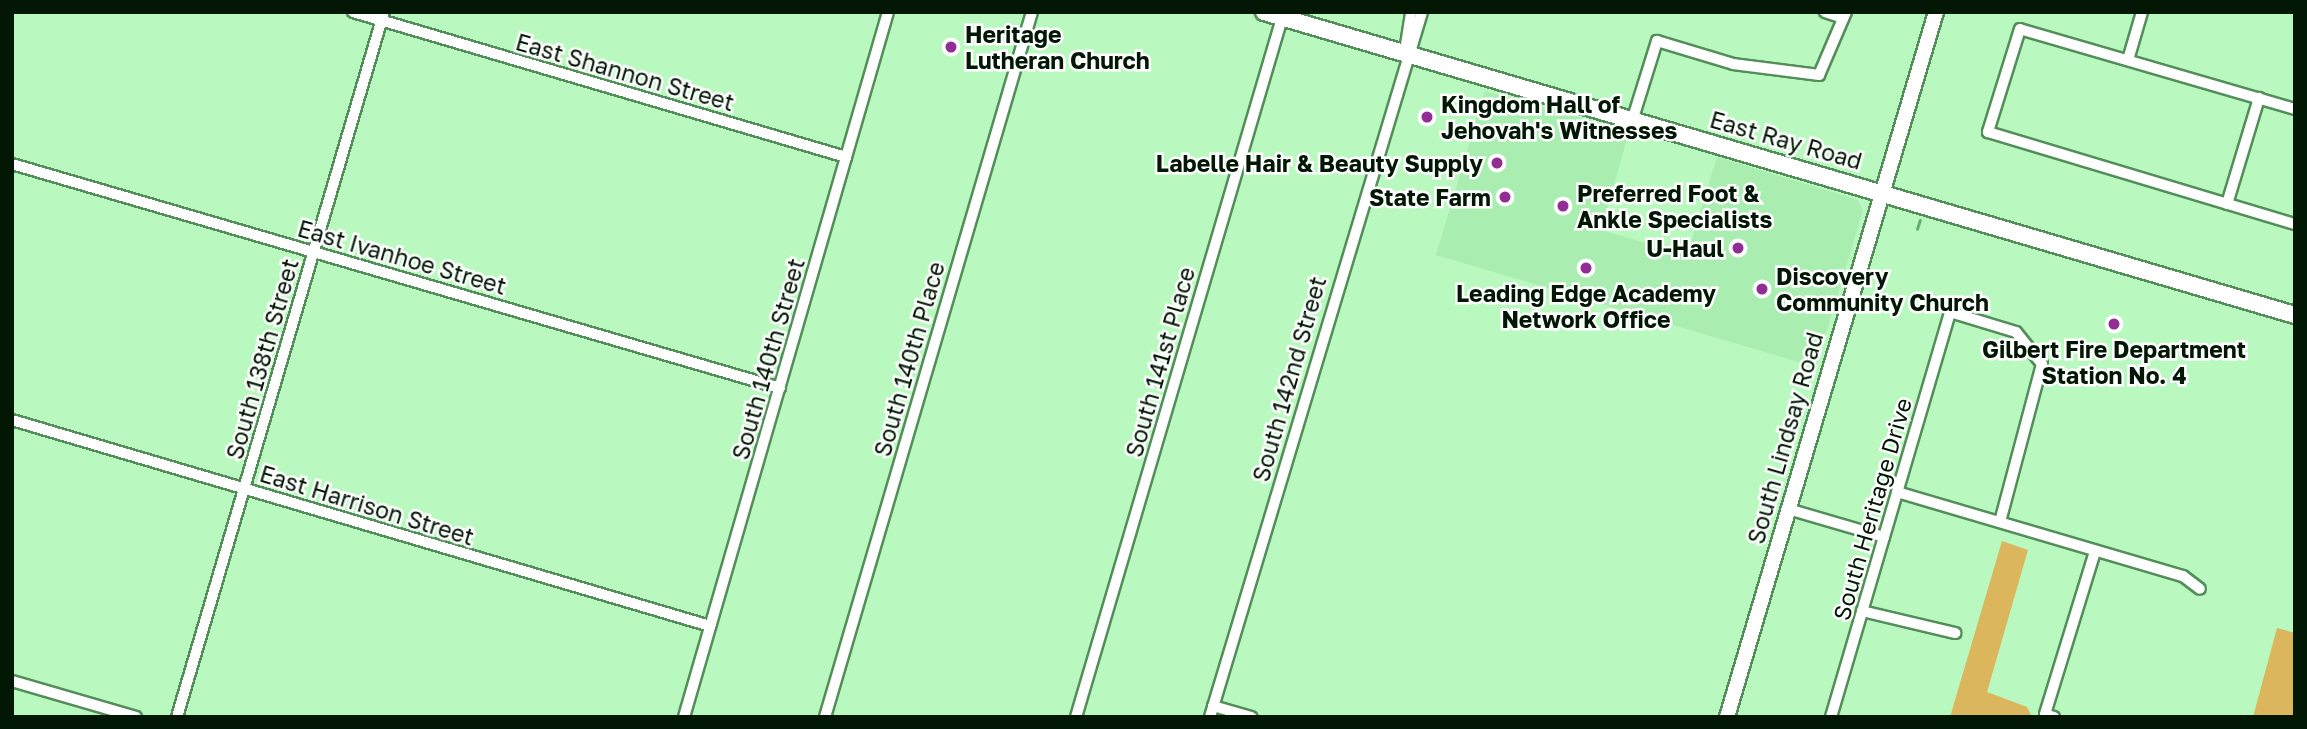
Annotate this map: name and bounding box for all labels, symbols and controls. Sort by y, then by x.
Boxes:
place label: Heritage Lutheran Church [965,20,1150,74]
street label: East Shannon Street [513,28,737,116]
marker: Heritage Lutheran Church [943,39,959,55]
place label: Kingdom Hall of Jehovah's Witnesses [1441,90,1677,144]
street label: East Ray Road [1707,105,1865,175]
marker: Kingdom Hall of Jehovah's Witnesses [1419,109,1435,125]
place label: Labelle Hair & Beauty Supply [1156,149,1483,177]
marker: Labelle Hair & Beauty Supply [1489,155,1505,171]
place label: Preferred Foot & Ankle Specialists [1577,179,1772,233]
place label: State Farm [1369,183,1491,211]
marker: State Farm [1497,189,1513,205]
marker: Preferred Foot & Ankle Specialists [1555,198,1571,214]
street label: East Ivanhoe Street [295,214,509,300]
place label: U-Haul [1646,234,1724,262]
marker: U-Haul [1730,240,1746,256]
street label: South 140th Street [726,255,810,463]
street label: South 138th Street [220,256,304,462]
street label: South 140th Place [868,258,950,460]
marker: Leading Edge Academy Network Office [1578,260,1594,276]
place label: Discovery Community Church [1776,262,1989,316]
street label: South 141st Place [1120,264,1200,460]
street label: South 142nd Street [1246,273,1332,485]
place label: Leading Edge Academy Network Office [1456,279,1716,333]
marker: Discovery Community Church [1754,281,1770,297]
marker: Gilbert Fire Department Station No. 4 [2106,316,2122,332]
street label: South Lindsay Road [1742,329,1828,547]
place label: Gilbert Fire Department Station No. 4 [1982,335,2246,389]
street label: South Heritage Drive [1827,395,1917,623]
street label: East Harrison Street [257,459,477,551]

